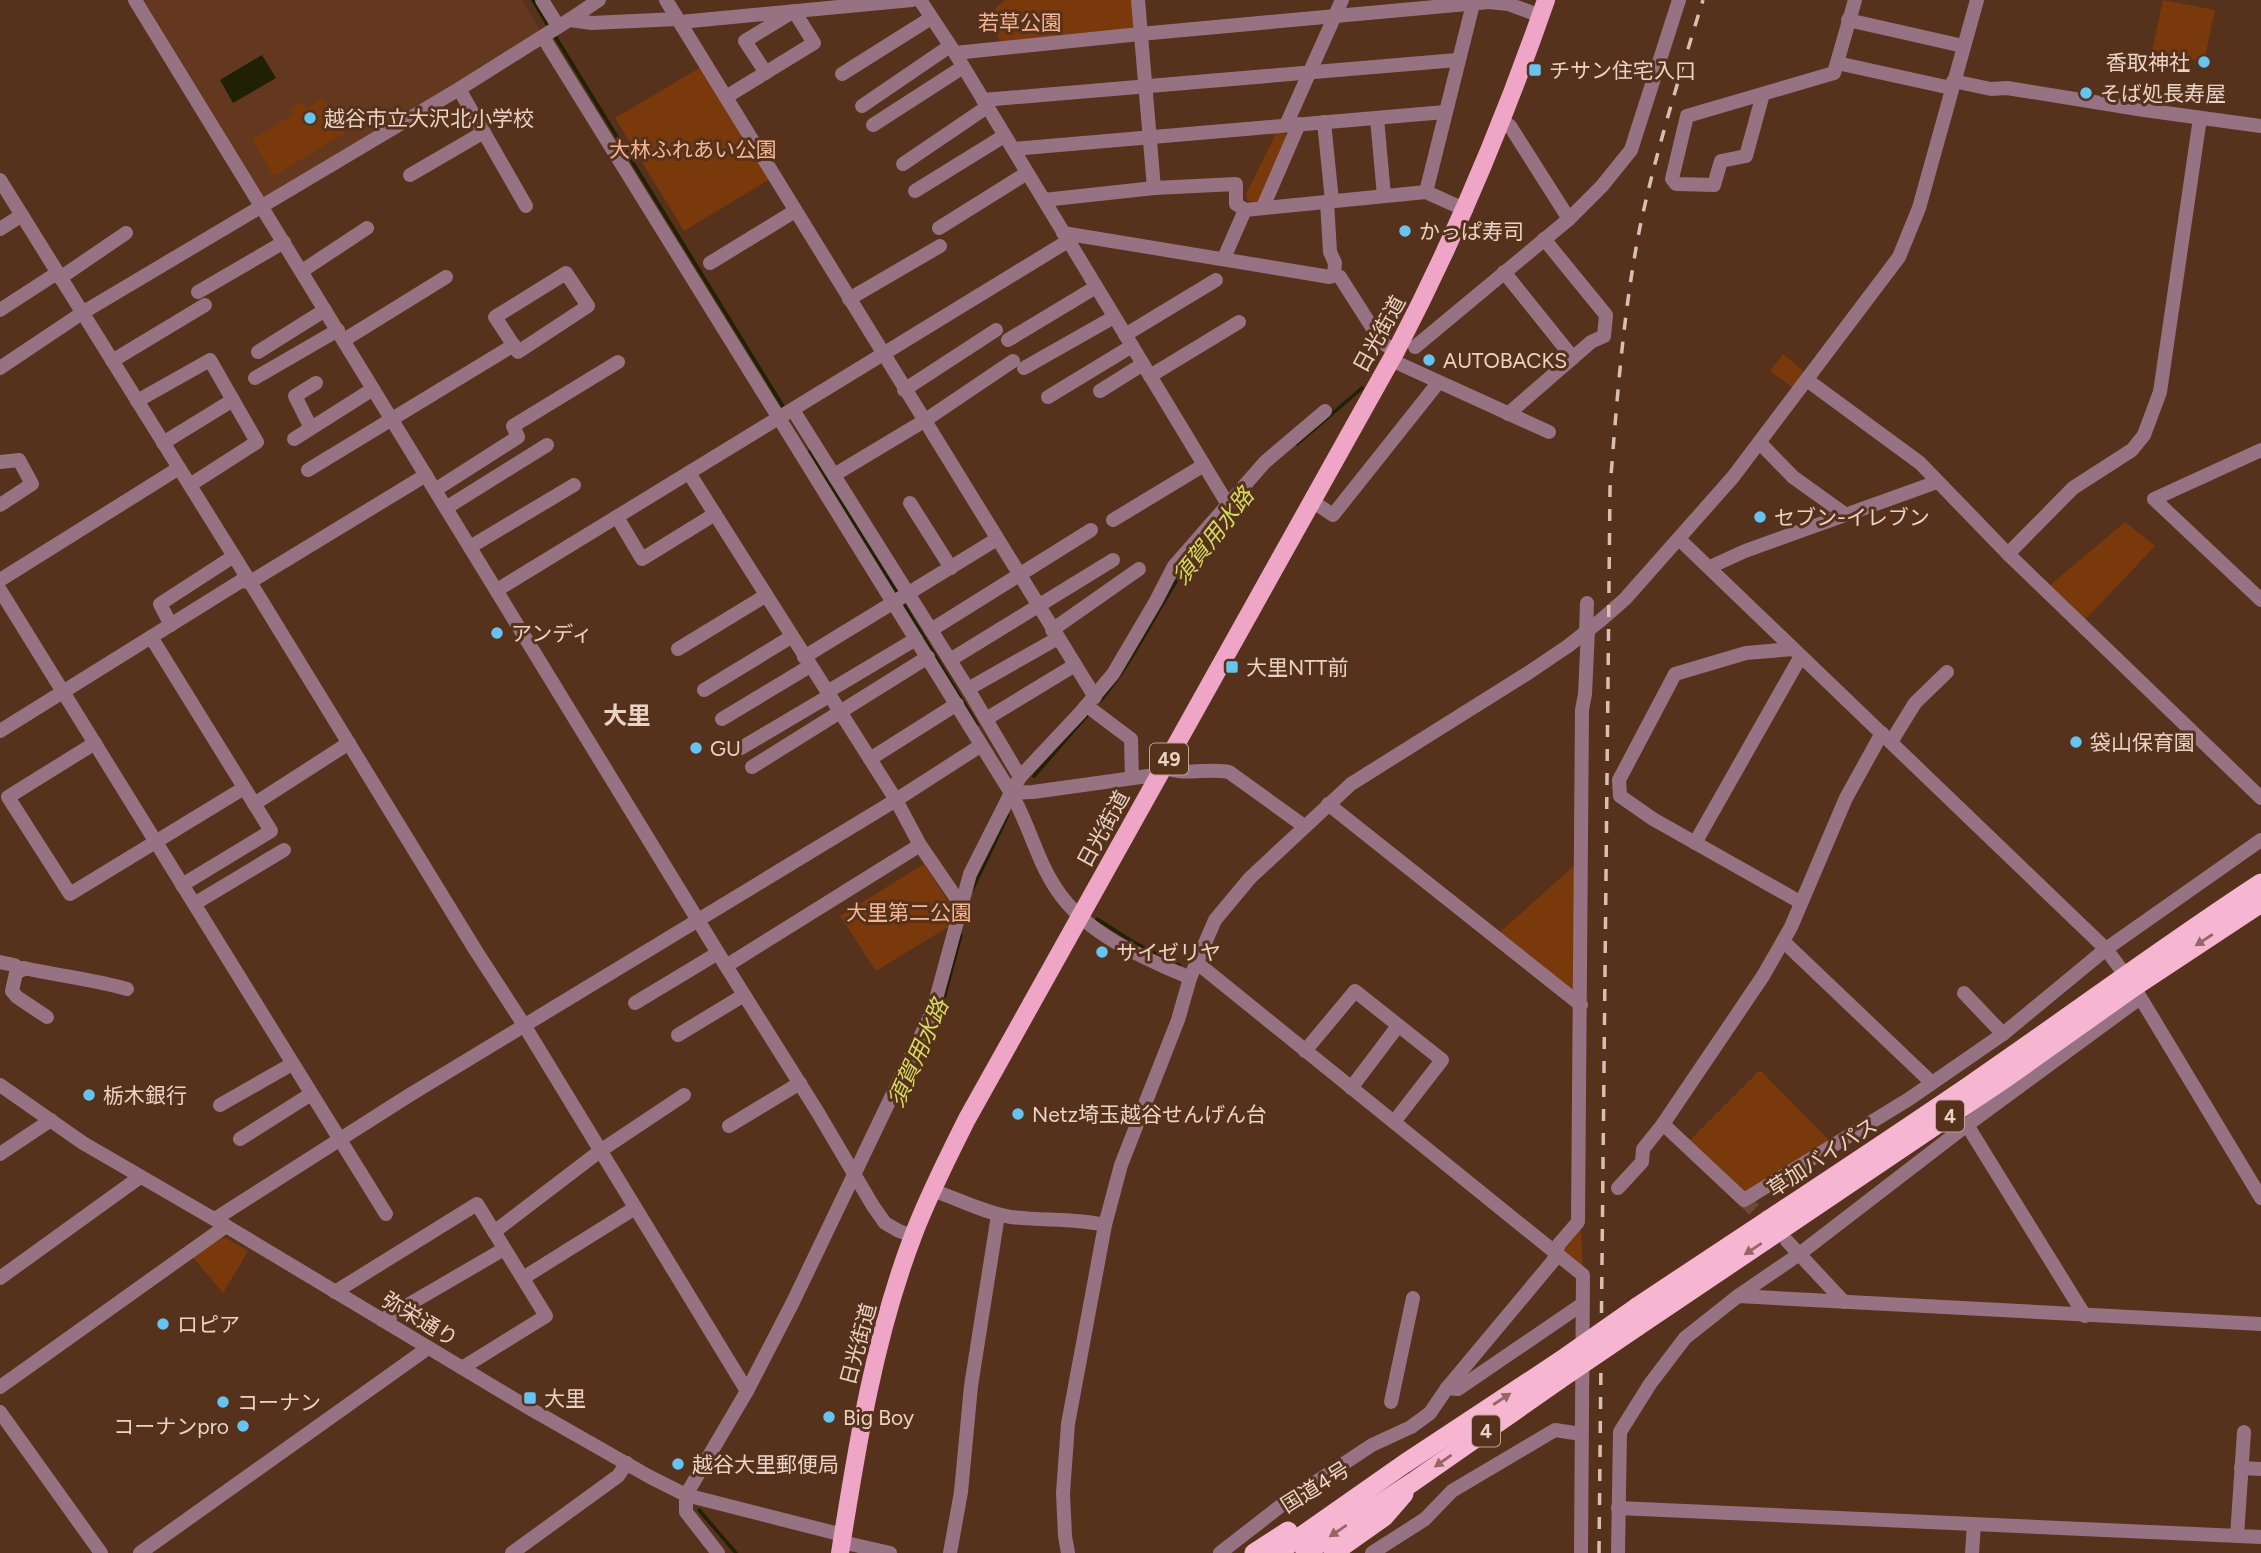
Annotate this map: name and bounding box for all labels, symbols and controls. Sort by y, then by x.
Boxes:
park label: 若草公園 [978,10,1062,35]
place label: 香取神社 [2106,50,2190,75]
marker: 香取神社 [2196,54,2212,70]
place label: チサン住宅入口 [1549,58,1696,83]
marker: チサン住宅入口 [1527,62,1543,78]
place label: そば処長寿屋 [2100,81,2226,106]
marker: そば処長寿屋 [2078,85,2094,101]
place label: 越谷市立大沢北小学校 [324,106,534,131]
marker: 越谷市立大沢北小学校 [302,110,318,126]
park label: 大林ふれあい公園 [609,137,777,162]
place label: かっぱ寿司 [1419,219,1524,244]
marker: かっぱ寿司 [1397,223,1413,239]
street label: 日光街道 [1348,291,1410,377]
place label: AUTOBACKS [1443,348,1567,373]
marker: AUTOBACKS [1421,352,1437,368]
water label: 須賀用水路 [1167,480,1261,590]
place label: セブン-イレブン [1774,505,1930,530]
marker: セブン-イレブン [1752,509,1768,525]
place label: アンディ [511,621,593,646]
marker: アンディ [489,625,505,641]
place label: 大里NTT前 [1246,655,1348,680]
marker: 大里NTT前 [1224,659,1240,675]
district label: 大里 [603,701,651,730]
place label: 袋山保育園 [2090,730,2195,755]
marker: 袋山保育園 [2068,734,2084,750]
place label: GU [710,736,741,761]
marker: GU [688,740,704,756]
road number: 49 [1150,744,1188,774]
street label: 日光街道 [1072,786,1134,872]
park label: 大里第二公園 [846,900,972,925]
one-way arrow [2194,934,2214,947]
place label: サイゼリヤ [1116,940,1221,965]
marker: サイゼリヤ [1094,944,1110,960]
water label: 須賀用水路 [882,993,955,1111]
place label: 栃木銀行 [103,1083,187,1108]
marker: 栃木銀行 [81,1087,97,1103]
road number: 4 [1936,1100,1964,1132]
place label: Netz埼玉越谷せんげん台 [1032,1102,1267,1127]
marker: Netz埼玉越谷せんげん台 [1010,1106,1026,1122]
street label: 草加バイパス [1763,1112,1881,1202]
one-way arrow [1744,1242,1763,1255]
street label: 弥栄通り [378,1287,462,1351]
street label: 日光街道 [835,1300,881,1388]
place label: ロピア [177,1312,240,1337]
marker: ロピア [155,1316,171,1332]
place label: 大里 [544,1386,586,1411]
place label: コーナン [237,1390,321,1415]
marker: 大里 [522,1390,538,1406]
one-way arrow [1492,1393,1511,1406]
marker: コーナン [215,1394,231,1410]
place label: Big Boy [843,1405,914,1430]
marker: Big Boy [821,1409,837,1425]
place label: コーナンpro [113,1414,229,1439]
road number: 4 [1472,1415,1500,1446]
marker: コーナンpro [235,1418,251,1434]
place label: 越谷大里郵便局 [692,1452,839,1477]
one-way arrow [1434,1454,1452,1468]
marker: 越谷大里郵便局 [670,1456,686,1472]
street label: 国道4号 [1276,1456,1354,1518]
one-way arrow [1328,1524,1348,1537]

